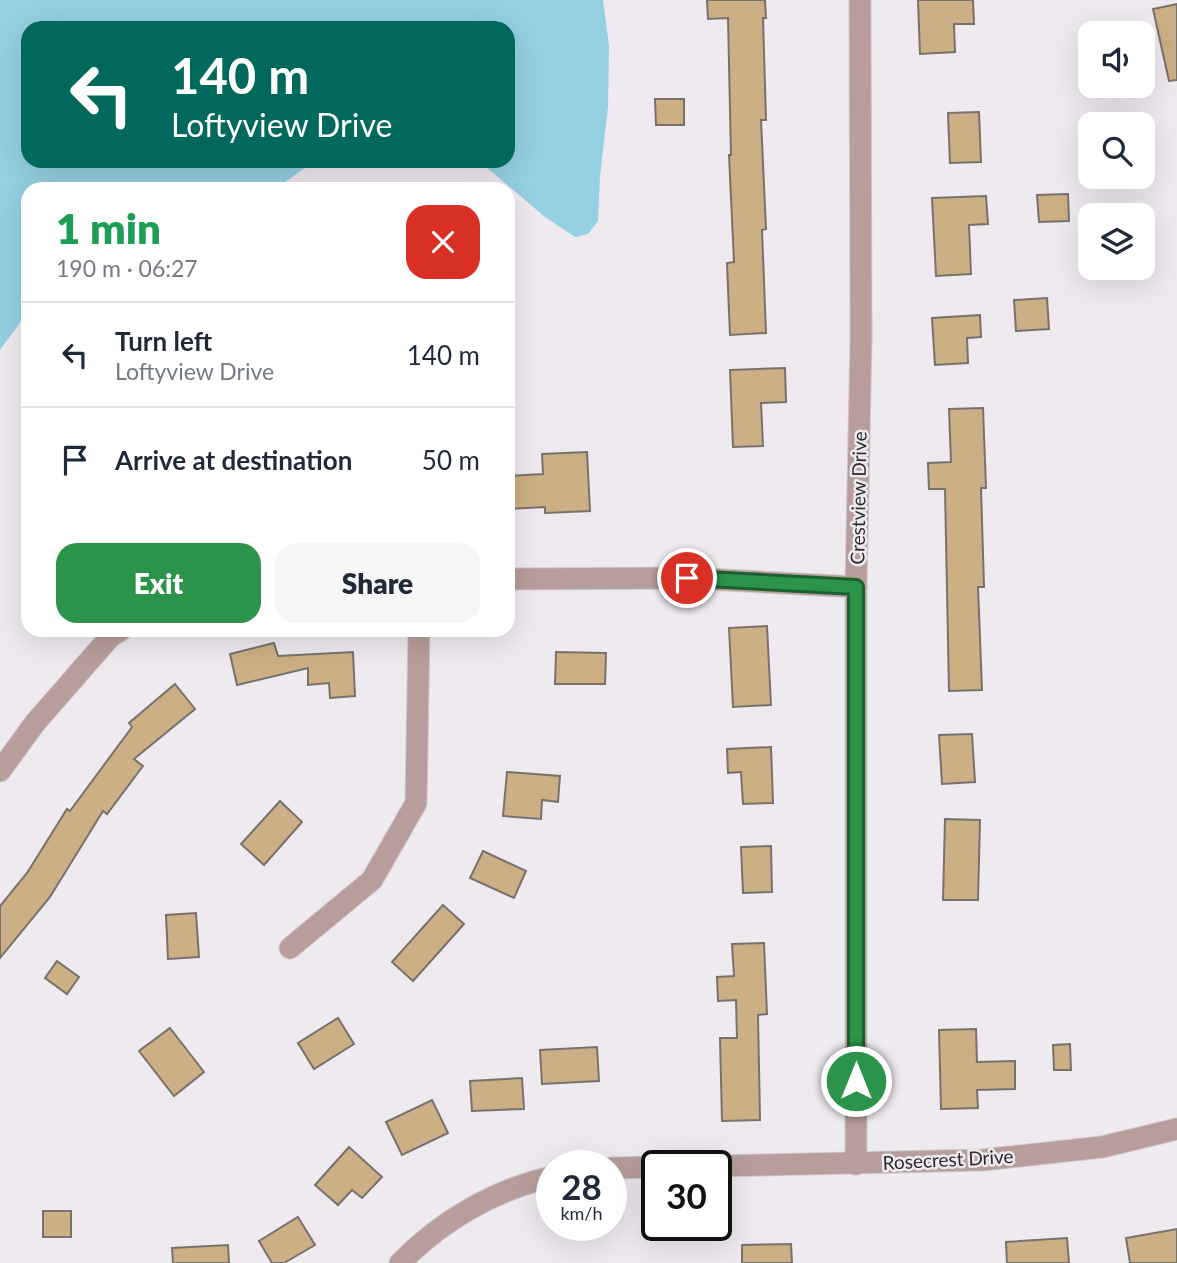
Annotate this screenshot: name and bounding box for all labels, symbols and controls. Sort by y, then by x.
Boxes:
map controls [1078,21,1155,280]
button: sound [1078,21,1155,98]
text: 140 m [171,46,309,104]
icon: left [56,49,147,140]
text: Loftyview Drive [171,105,392,144]
button: search [1078,112,1155,189]
text: 1 min [56,203,161,253]
button: layers [1078,203,1155,280]
button: close [406,205,480,279]
text: 190 m · 06:27 [56,254,198,282]
text: Turn left [115,325,212,357]
icon: left [56,336,94,374]
text: 140 m [407,339,480,371]
text: Loftyview Drive [115,357,274,385]
street label: Crestview Drive [845,431,871,565]
icon: arrive [56,441,94,479]
text: Arrive at destination [115,444,352,476]
text: 50 m [422,444,480,476]
button: Exit [56,543,261,623]
button: Share [275,543,480,623]
pin [657,548,717,608]
icon: arrive [668,559,706,597]
position arrow [819,1044,893,1118]
street label: Rosecrest Drive [882,1144,1014,1174]
speed limit sign: 30 [641,1150,732,1241]
text: 28 [561,1165,602,1207]
text: km/h [560,1202,603,1224]

